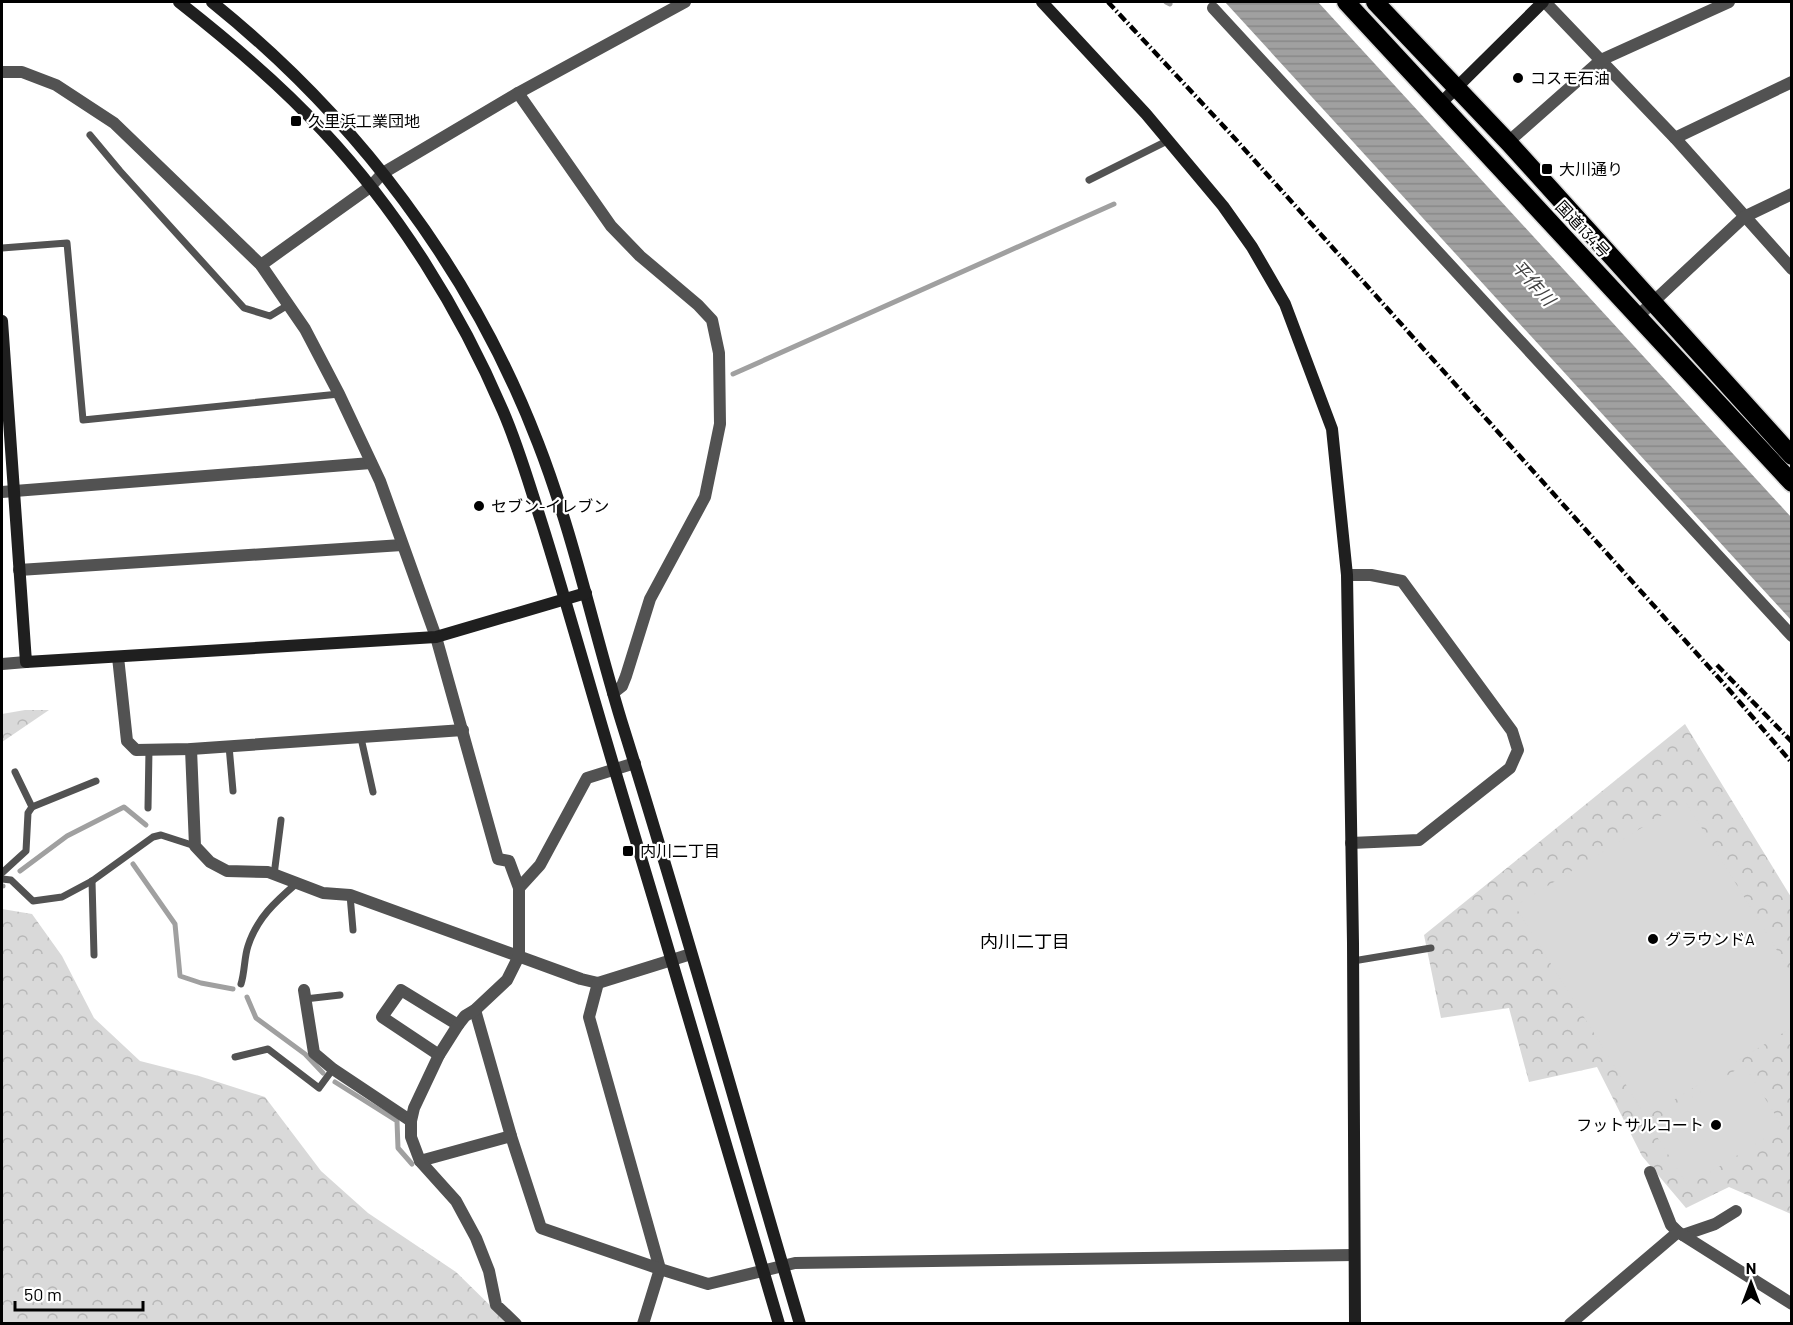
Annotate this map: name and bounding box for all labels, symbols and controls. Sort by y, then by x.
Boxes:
place label: コスモ石油 [1530,68,1610,87]
marker: コスモ石油 [1511,71,1525,85]
place label: 久里浜工業団地 [308,111,420,130]
marker: 久里浜工業団地 [289,114,303,128]
place label: 大川通り [1559,159,1623,178]
marker: 大川通り [1540,162,1554,176]
street label: 国道134号 [1552,196,1614,261]
water label: 平作川 [1508,255,1561,311]
place label: セブン-イレブン [491,496,609,515]
marker: セブン-イレブン [472,499,486,513]
place label: 内川二丁目 [640,841,720,860]
marker: 内川二丁目 [621,844,635,858]
place label: グラウンドA [1665,929,1755,948]
district label: 内川二丁目 [980,930,1070,952]
marker: グラウンドA [1646,932,1660,946]
place label: フットサルコート [1576,1115,1704,1134]
marker: フットサルコート [1709,1118,1723,1132]
north arrow [1721,1253,1781,1313]
text: N [1746,1258,1756,1277]
scale bar [15,1274,142,1312]
text: 50 m [24,1283,62,1305]

